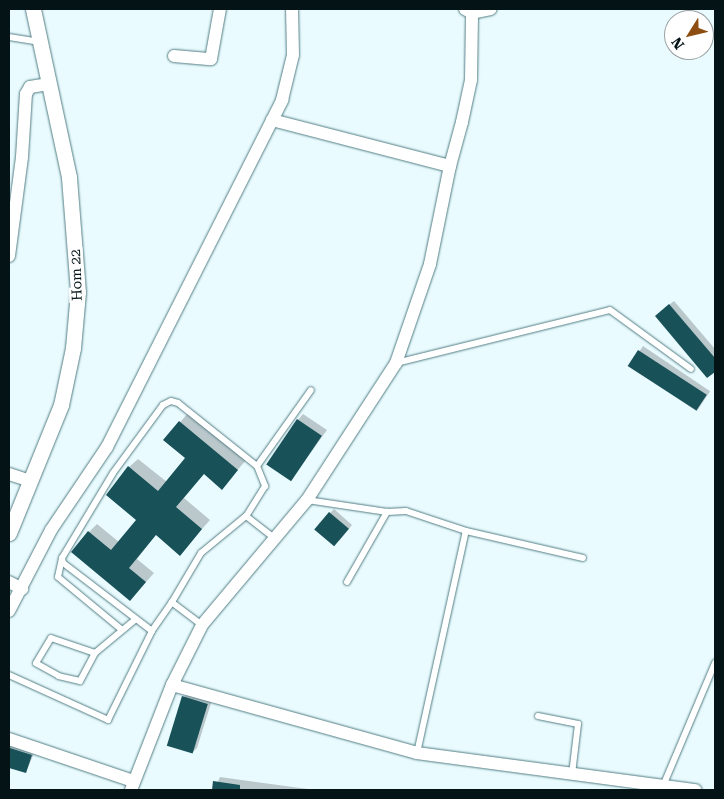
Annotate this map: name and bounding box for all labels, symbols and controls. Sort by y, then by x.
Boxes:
north arrow [664,10,714,60]
text: N [668,34,687,52]
street label: Hom 22 [67,249,85,301]

